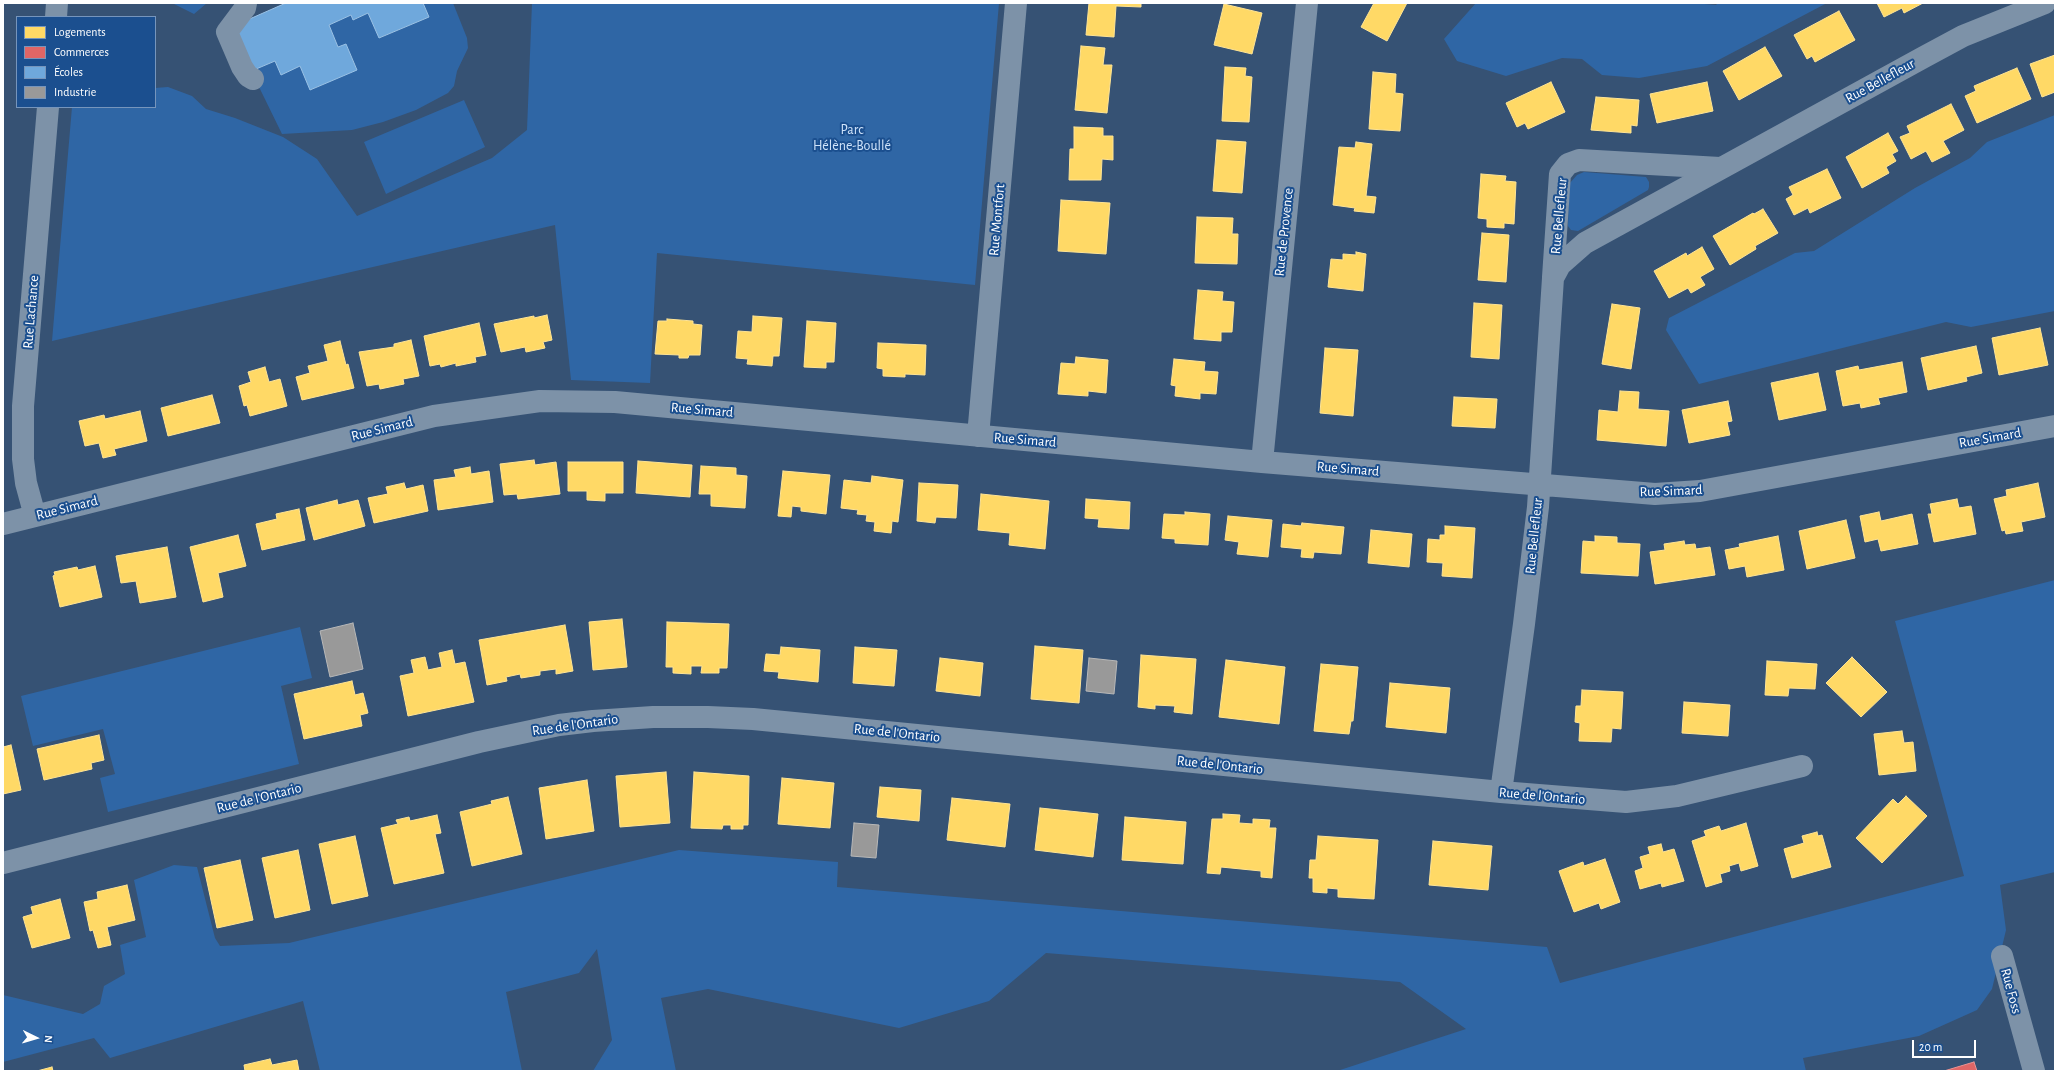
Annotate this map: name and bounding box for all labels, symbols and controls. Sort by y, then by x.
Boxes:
legend [16,16,156,108]
text: Logements [54,26,106,38]
text: Commerces [54,46,109,58]
street label: Rue Bellefleur [1842,55,1918,107]
text: Écoles [54,66,83,78]
text: Industrie [54,86,96,98]
park label: Parc Hélène-Boullé [813,122,891,154]
street label: Rue Bellefleur [1547,177,1571,255]
street label: Rue Montfort [985,183,1009,257]
street label: Rue de Provence [1271,187,1297,277]
street label: Rue Lachance [19,275,43,349]
street label: Rue Simard [670,399,734,421]
street label: Rue Simard [350,413,414,445]
street label: Rue Simard [1958,424,2022,452]
street label: Rue Simard [993,429,1057,451]
street label: Rue Simard [1316,458,1380,480]
street label: Rue Simard [1639,482,1703,500]
street label: Rue Simard [35,492,99,524]
street label: Rue Bellefleur [1522,497,1546,575]
street label: Rue de l'Ontario [531,711,619,739]
street label: Rue de l'Ontario [853,720,941,746]
street label: Rue de l'Ontario [1176,752,1264,778]
street label: Rue de l'Ontario [215,779,303,817]
street label: Rue de l'Ontario [1498,784,1586,808]
street label: Rue Foss [1997,967,2025,1015]
north arrow [16,1018,56,1058]
scale bar [1914,1032,1978,1058]
text: N [43,1035,54,1043]
text: 20 m [1919,1041,1942,1053]

